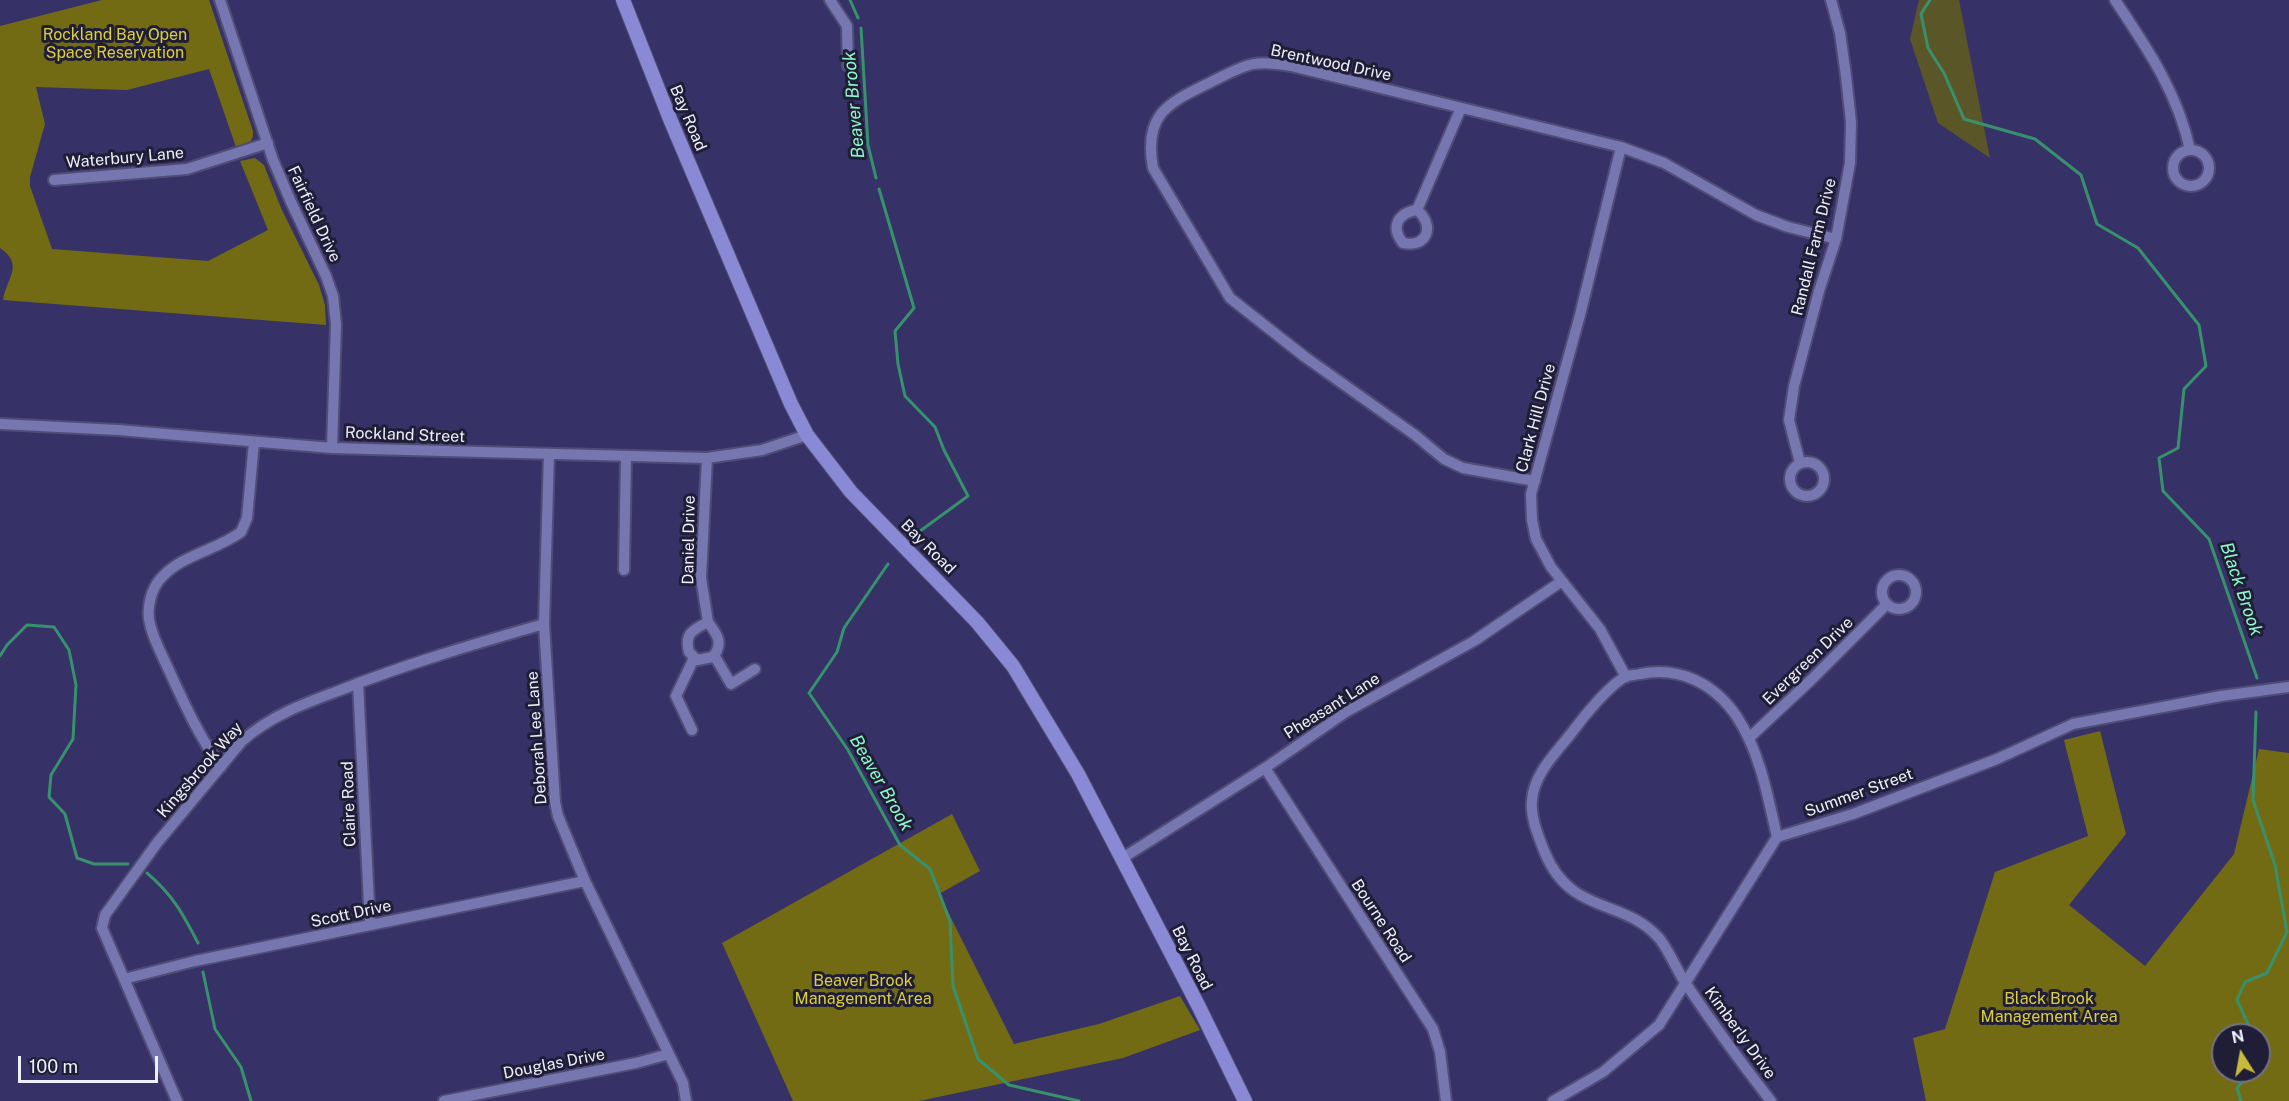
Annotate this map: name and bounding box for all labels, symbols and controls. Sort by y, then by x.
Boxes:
park label: Rockland Bay Open Space Reservation [43,25,187,63]
street label: Brentwood Drive [1269,41,1393,85]
water label: Beaver Brook [839,50,869,160]
street label: Bay Road [666,82,710,154]
street label: Waterbury Lane [65,143,185,173]
street label: Fairfield Drive [283,163,345,265]
street label: Randall Farm Drive [1788,176,1840,318]
street label: Clark Hill Drive [1512,362,1560,474]
street label: Rockland Street [345,423,465,447]
street label: Daniel Drive [679,495,699,585]
street label: Bay Road [897,516,959,578]
water label: Black Brook [2215,539,2267,639]
street label: Evergreen Drive [1759,613,1857,709]
street label: Pheasant Lane [1281,669,1383,743]
street label: Deborah Lee Lane [523,671,551,805]
street label: Kingsbrook Way [153,718,247,822]
water label: Beaver Brook [845,731,917,835]
street label: Claire Road [338,761,360,847]
street label: Summer Street [1802,765,1916,821]
street label: Bourne Road [1347,876,1415,966]
street label: Scott Drive [309,896,393,932]
street label: Bay Road [1168,923,1216,993]
park label: Beaver Brook Management Area [795,971,931,1009]
street label: Kimberly Drive [1700,983,1780,1083]
park label: Black Brook Management Area [1981,989,2117,1027]
north arrow [2211,1023,2271,1083]
text: N [2230,1026,2246,1047]
scale bar [21,1044,160,1082]
street label: Douglas Drive [502,1045,606,1083]
text: 100 m [29,1056,78,1077]

